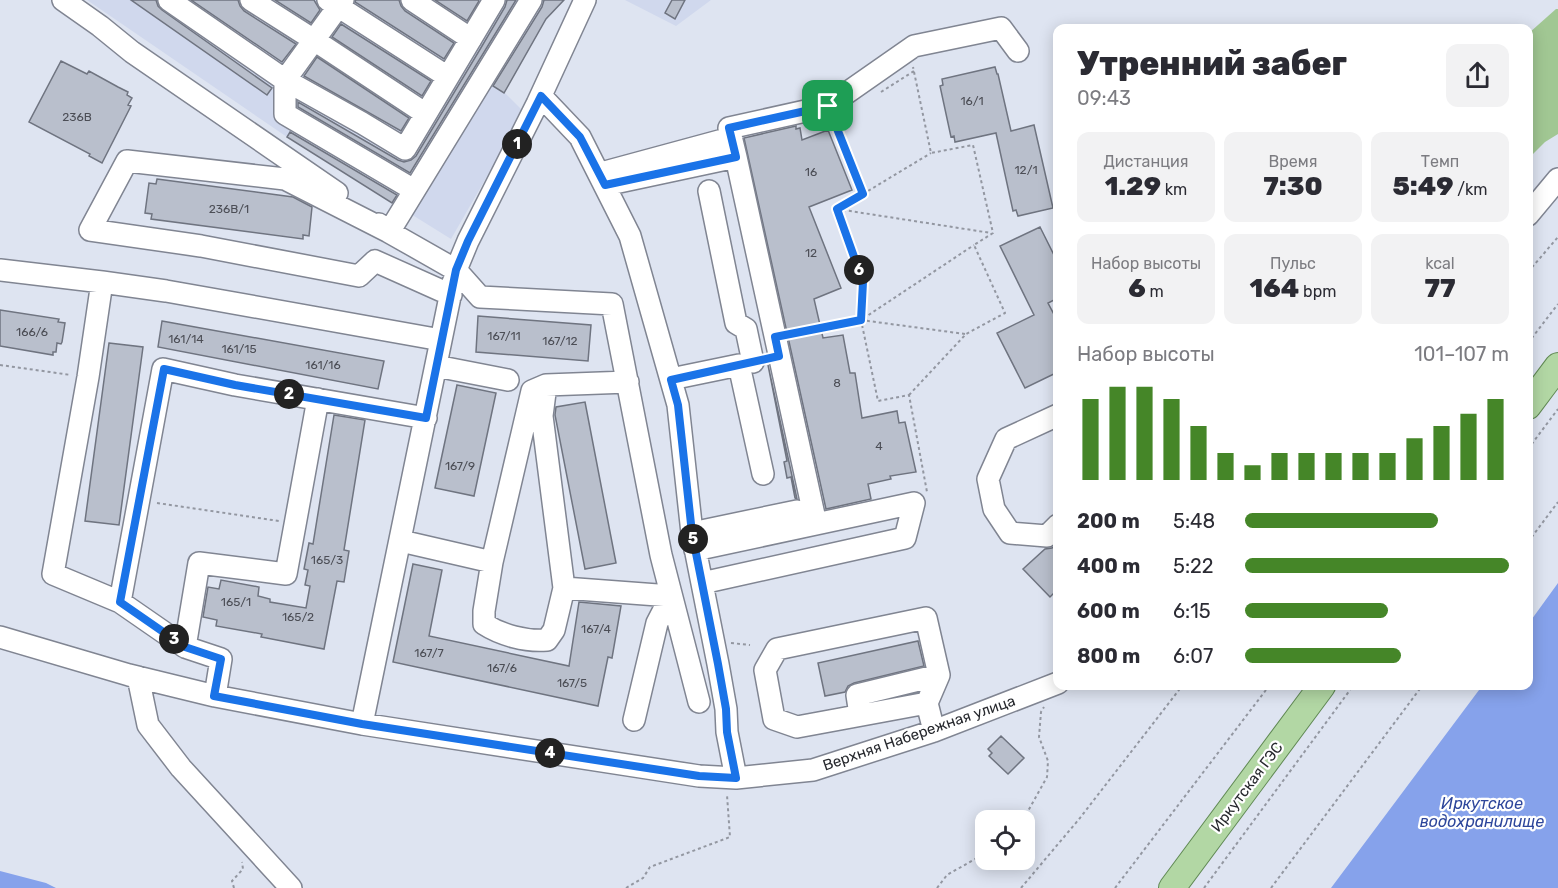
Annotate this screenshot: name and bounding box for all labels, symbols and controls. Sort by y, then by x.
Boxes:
text: Утренний забег [1077,44,1347,83]
button: share [1446,44,1509,107]
pin [802,80,853,131]
text: 09:43 [1077,86,1131,110]
icon: arrive [811,89,844,122]
house number: 16/1 [960,94,984,108]
house number: 236В [62,110,92,124]
pin: 1 [502,129,532,159]
text: 1 [513,134,521,153]
text: Дистанция [1103,152,1189,171]
text: Время [1269,152,1317,171]
text: Темп [1421,152,1459,171]
house number: 12/1 [1014,163,1038,177]
house number: 16 [805,165,817,179]
text: 1.29 [1105,171,1161,202]
text: 7:30 [1263,171,1323,202]
text: 5:49 [1392,171,1453,202]
text: km [1161,180,1187,199]
text: /km [1453,180,1488,199]
house number: 236В/1 [209,202,249,216]
house number: 12 [805,246,817,260]
text: Набор высоты [1091,254,1201,273]
text: Пульс [1270,254,1316,273]
text: kcal [1425,254,1455,273]
pin: 6 [844,255,874,285]
text: 6 [854,260,864,279]
text: 6 [1128,273,1146,304]
text: 164 [1250,273,1299,304]
text: 77 [1424,273,1456,304]
text: m [1146,282,1164,301]
text: bpm [1299,282,1336,301]
house number: 166/6 [16,325,48,339]
house number: 167/11 [487,329,521,343]
house number: 161/14 [168,332,204,346]
house number: 167/12 [542,334,578,348]
house number: 161/15 [221,342,257,356]
text: Набор высоты [1077,342,1215,366]
text: 101–107 m [1414,342,1509,366]
house number: 161/16 [305,358,341,372]
house number: 8 [833,376,841,390]
pin: 2 [274,379,304,409]
text: 2 [284,384,294,403]
house number: 4 [875,439,883,453]
house number: 167/9 [445,459,475,473]
text: 200 m [1077,509,1140,533]
text: 5:48 [1173,509,1215,533]
pin: 5 [678,524,708,554]
text: 5 [688,529,698,548]
house number: 165/3 [311,553,343,567]
text: 400 m [1077,554,1140,578]
text: 5:22 [1173,554,1213,578]
house number: 165/1 [221,595,251,609]
text: 600 m [1077,599,1140,623]
text: 6:15 [1173,599,1211,623]
house number: 165/2 [282,610,314,624]
house number: 167/4 [581,622,612,636]
pin: 3 [159,624,189,654]
text: 3 [169,629,179,648]
text: 800 m [1077,644,1140,668]
text: 6:07 [1173,644,1213,668]
house number: 167/7 [414,646,444,660]
house number: 167/6 [487,661,517,675]
house number: 167/5 [557,676,587,690]
street label: Верхняя Набережная улица [820,692,1018,774]
pin: 4 [535,738,565,768]
street label: Иркутская ГЭС [1207,738,1287,836]
text: 4 [545,743,555,762]
water label: Иркутское водохранилище [1420,794,1544,831]
map controls [975,810,1035,870]
button: locate [975,810,1035,870]

